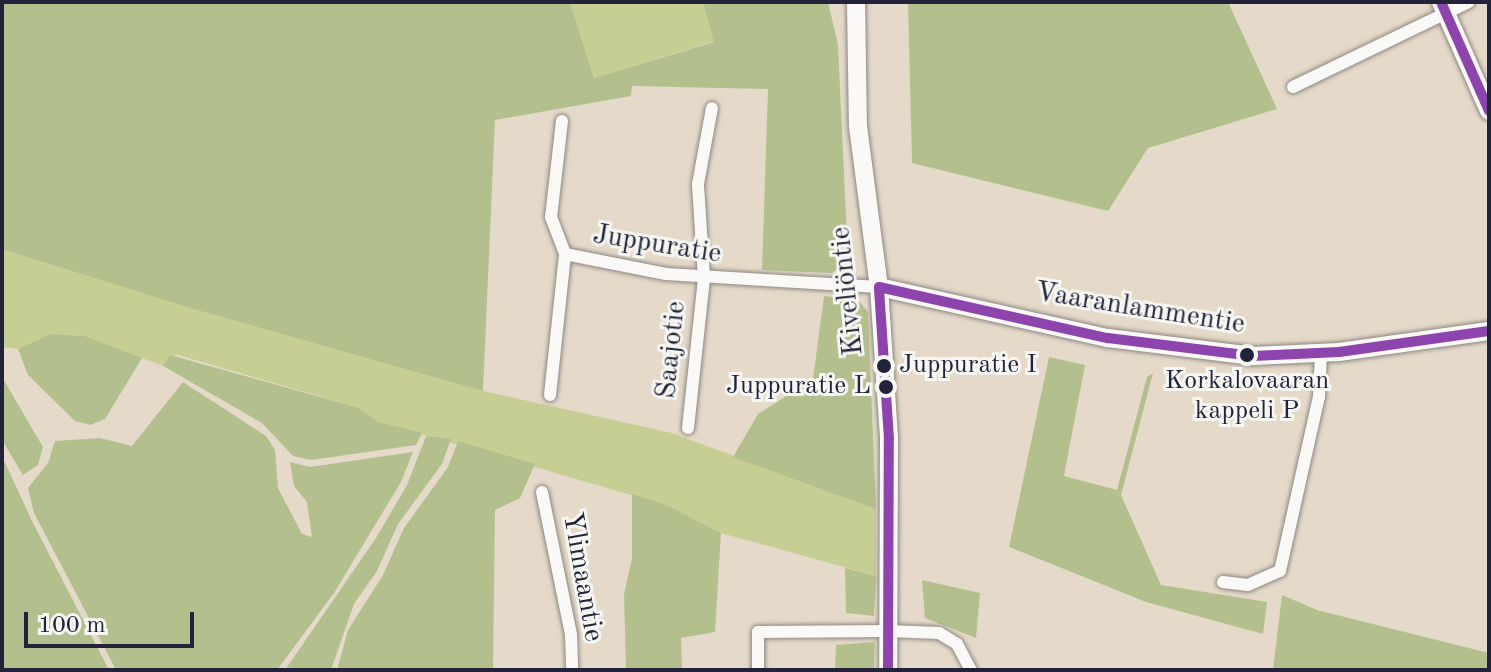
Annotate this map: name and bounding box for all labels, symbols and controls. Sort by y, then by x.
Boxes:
street label: Juppuratie [590,218,724,272]
street label: Kiveliöntie [825,225,871,357]
street label: Vaaranlammentie [1033,276,1247,342]
street label: Saajotie [650,299,694,401]
marker: Korkalovaaran kappeli P [1239,347,1255,363]
place label: Juppuratie I [899,350,1037,382]
marker: Juppuratie I [876,358,892,374]
place label: Korkalovaaran kappeli P [1165,366,1329,428]
place label: Juppuratie L [726,371,871,403]
marker: Juppuratie L [878,379,894,395]
street label: Ylimaantie [554,510,610,644]
scale bar [28,596,198,646]
text: 100 m [38,614,106,638]

